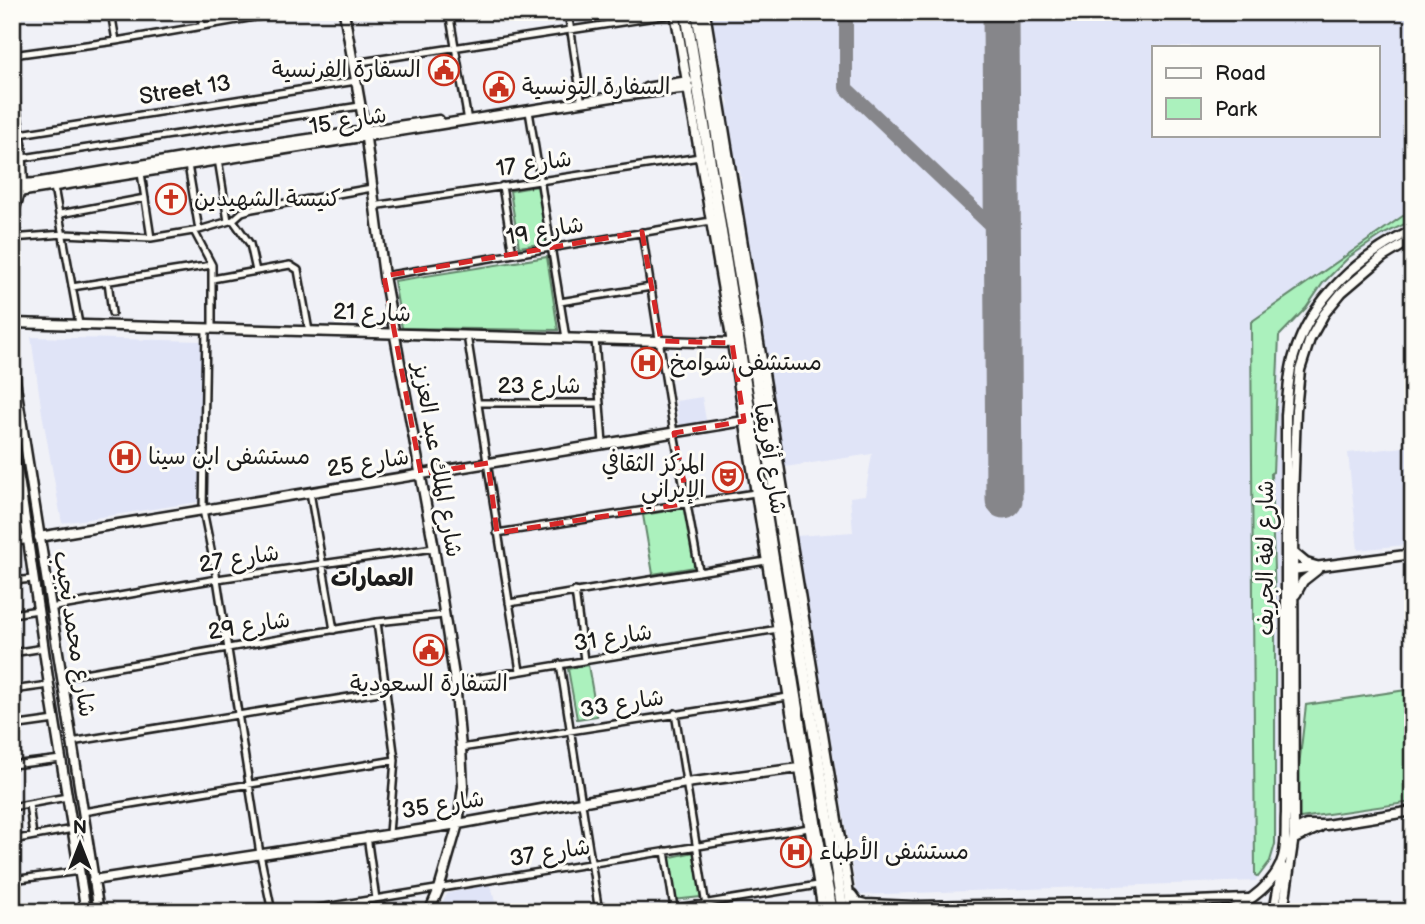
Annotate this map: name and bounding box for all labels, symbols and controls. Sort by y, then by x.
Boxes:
legend [1152,46,1380,136]
public building icon: السفارة الفرنسية [427,53,461,87]
place label: السفارة الفرنسية [272,56,421,84]
text: Road [1215,61,1266,86]
street label: Street 13 [137,69,233,111]
public building icon: السفارة التونسية [482,70,516,104]
place label: السفارة التونسية [522,73,671,101]
text: Park [1215,97,1258,122]
street label: شارع 15 [307,101,389,142]
street label: شارع 17 [494,145,574,184]
church icon: كنيسة الشهيدين [154,182,188,216]
place label: كنيسة الشهيدين [194,185,341,213]
street label: شارع 19 [504,210,586,253]
street label: شارع 21 [332,298,412,329]
hospital icon: مستشفى شوامخ [630,346,664,380]
place label: مستشفى شوامخ [670,349,822,378]
street label: شارع الملك عبد العزيز [405,359,468,560]
street label: شارع 23 [497,372,581,401]
street label: شارع أفريقيا [746,401,794,517]
hospital icon: مستشفى ابن سينا [108,440,142,474]
place label: مستشفى ابن سينا [148,443,310,471]
street label: شارع 25 [325,443,411,484]
place label: المركز الثقافي الإيراني [602,449,705,510]
theatre icon: المركز الثقافي الإيراني [711,460,745,494]
street label: شارع لفة الجريف [1252,480,1281,636]
street label: شارع 27 [197,539,281,580]
street label: شارع محمد نجيب [46,549,101,719]
district label: العمارات [331,564,413,593]
street label: شارع 29 [206,606,292,647]
street label: شارع 31 [572,618,654,659]
public building icon: السفارة السعودية [412,633,446,667]
place label: السفارة السعودية [350,670,508,698]
street label: شارع 33 [578,684,666,725]
street label: شارع 35 [400,785,486,826]
north arrow [46,808,116,878]
text: N [73,817,87,840]
street label: شارع 37 [508,833,593,874]
hospital icon: مستشفی الأطباء [779,835,813,869]
place label: مستشفی الأطباء [819,835,969,866]

